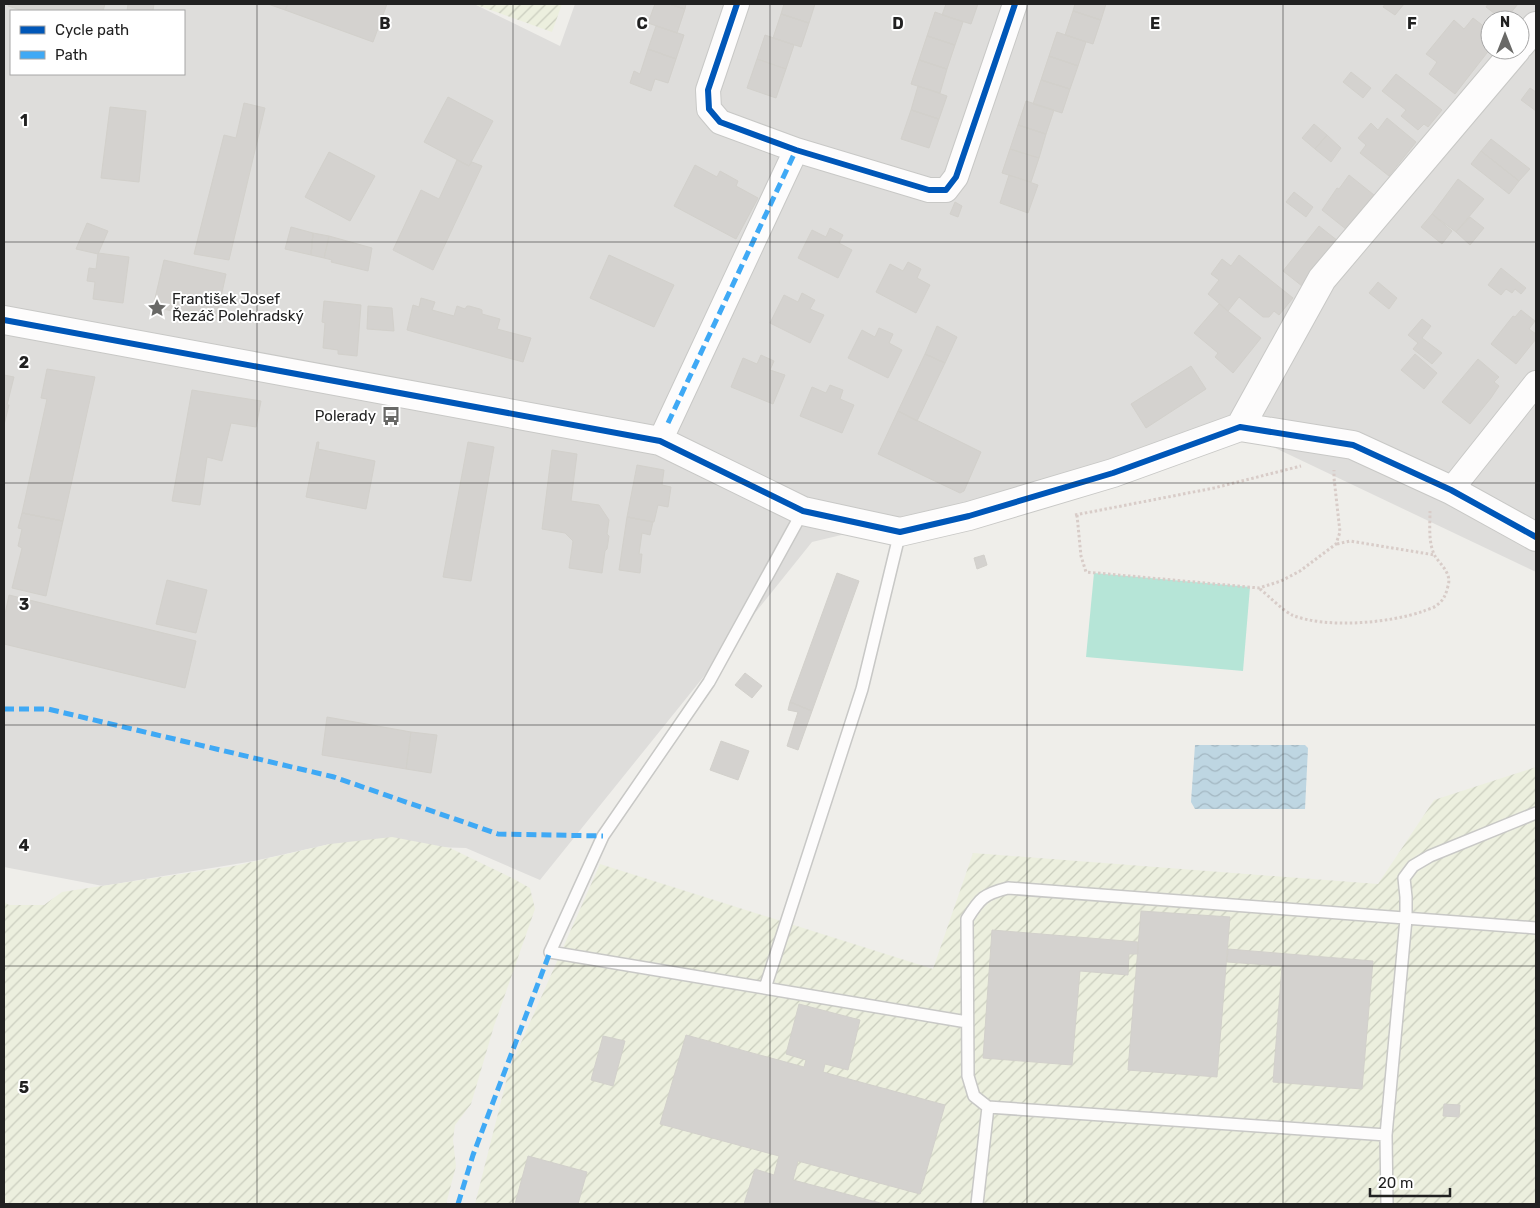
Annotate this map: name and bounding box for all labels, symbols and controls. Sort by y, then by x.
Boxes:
legend [10,10,185,75]
north arrow [1480,10,1530,60]
text: B [379,14,391,33]
text: C [636,14,648,33]
text: D [892,14,904,33]
text: E [1150,14,1160,33]
text: F [1407,14,1417,33]
text: N [1500,14,1510,31]
text: Cycle path [55,21,129,39]
text: Path [55,46,88,64]
text: 1 [20,111,28,130]
place label: František Josef Řezáč Polehradský [172,290,304,325]
place icon: František Josef Řezáč Polehradský [146,297,168,319]
text: 2 [19,353,29,372]
bus stop icon: Polerady [380,405,402,427]
place label: Polerady [315,407,376,425]
text: 3 [19,595,29,614]
text: 4 [19,836,30,855]
text: 5 [19,1078,29,1097]
scale bar [1370,1166,1450,1198]
text: 20 m [1378,1174,1413,1192]

